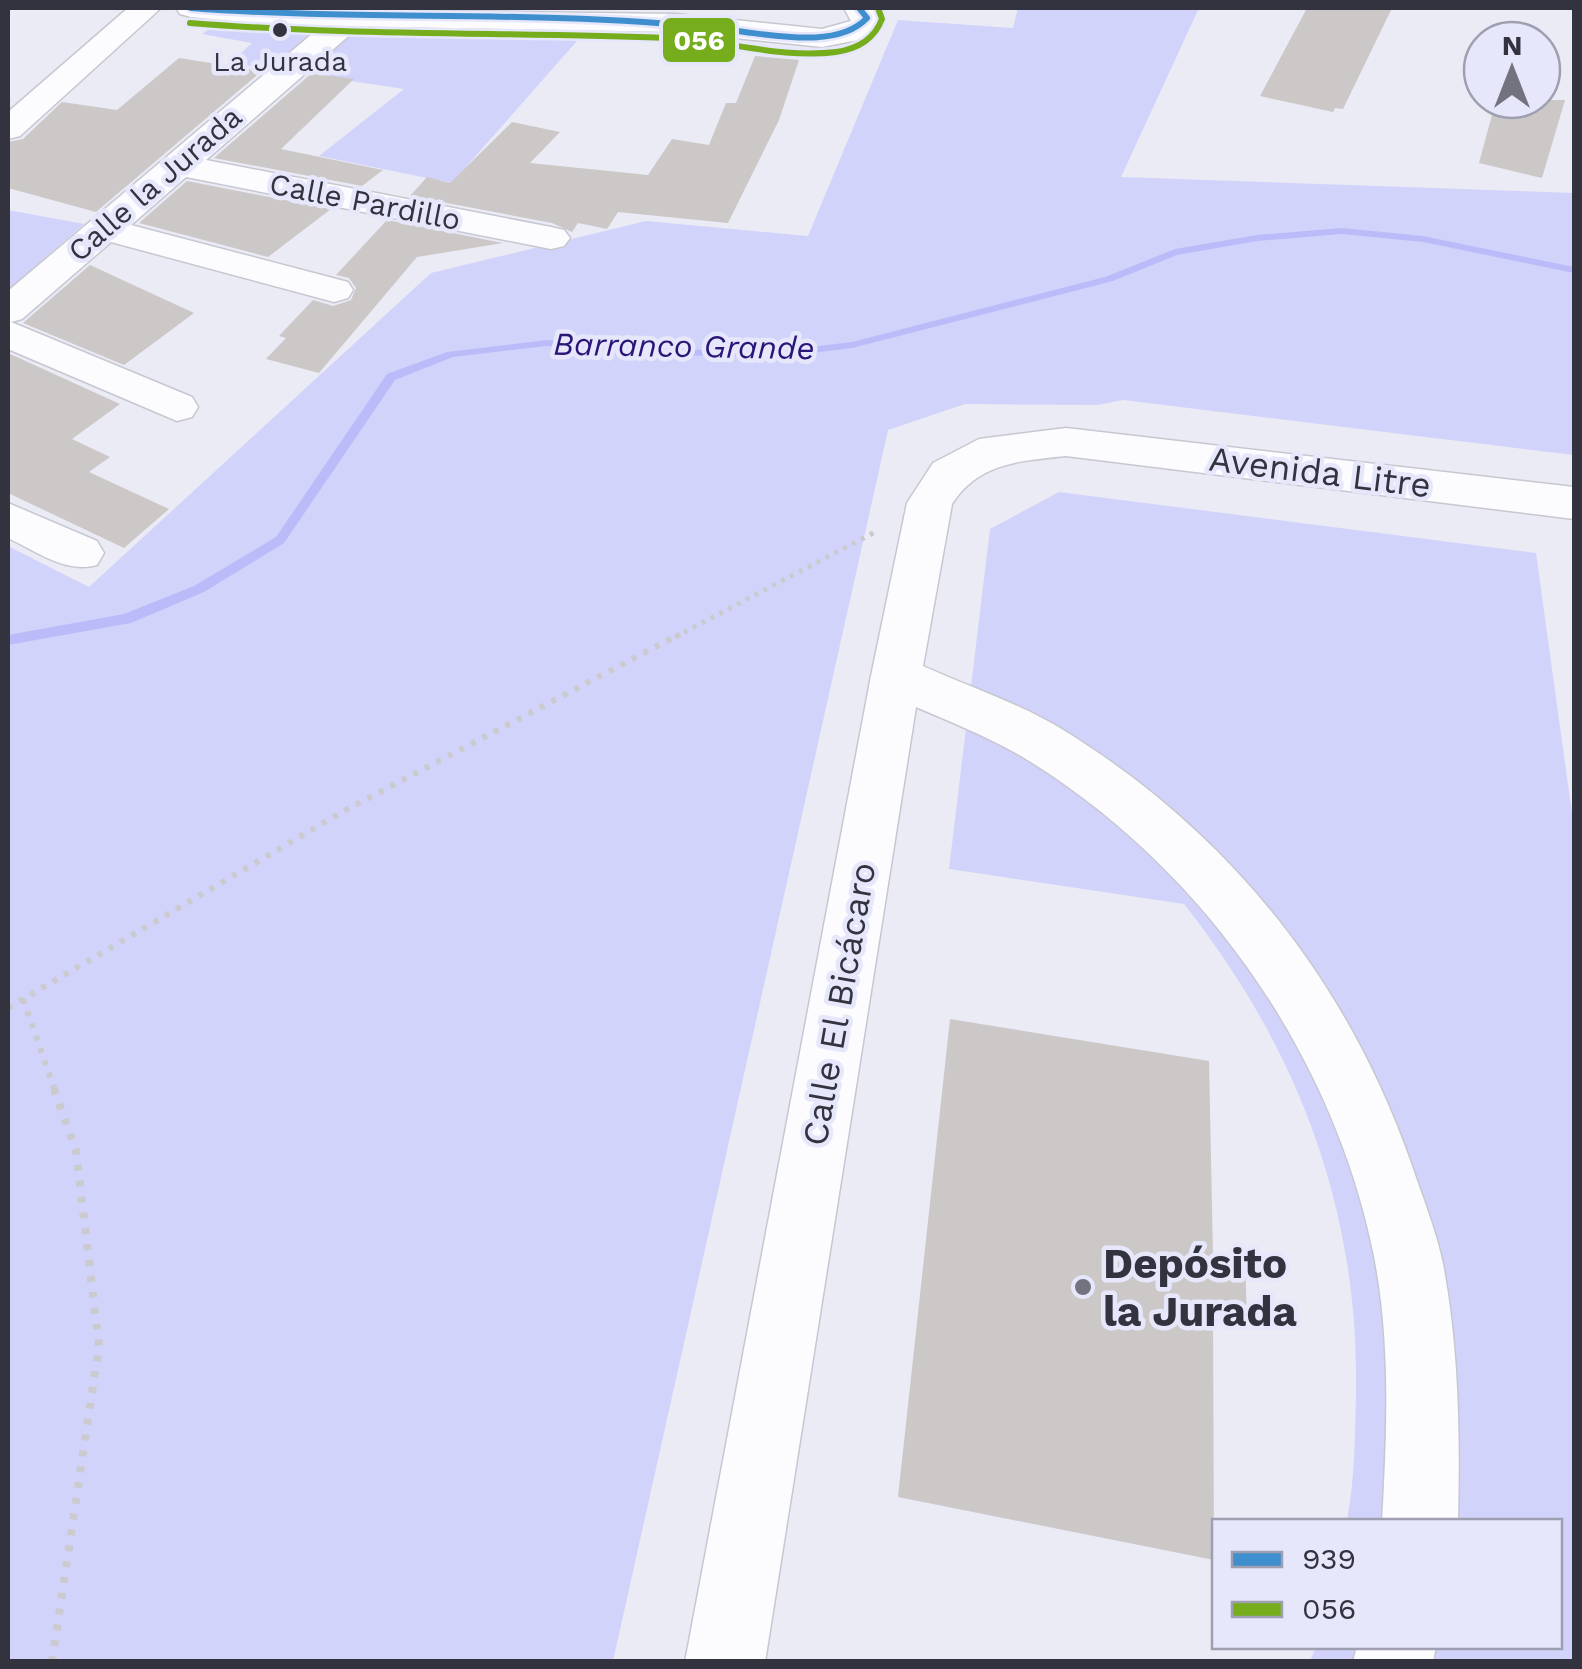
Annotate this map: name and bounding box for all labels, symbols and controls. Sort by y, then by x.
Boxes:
line badge: 056 [661,16,737,64]
marker: La Jurada [270,20,290,40]
north arrow [1462,20,1562,120]
text: 056 [673,24,725,57]
text: N [1502,29,1522,62]
place label: La Jurada [213,45,347,78]
street label: Calle la Jurada [61,99,249,268]
street label: Calle Pardillo [267,166,463,237]
water label: Barranco Grande [553,325,815,367]
street label: Avenida Litre [1207,438,1433,506]
street label: Calle El Bicácaro [793,859,885,1149]
place label: Depósito la Jurada [1103,1239,1297,1336]
marker: Depósito la Jurada [1072,1276,1094,1298]
legend [1212,1519,1562,1649]
text: 939 [1302,1541,1356,1576]
text: 056 [1302,1591,1356,1626]

